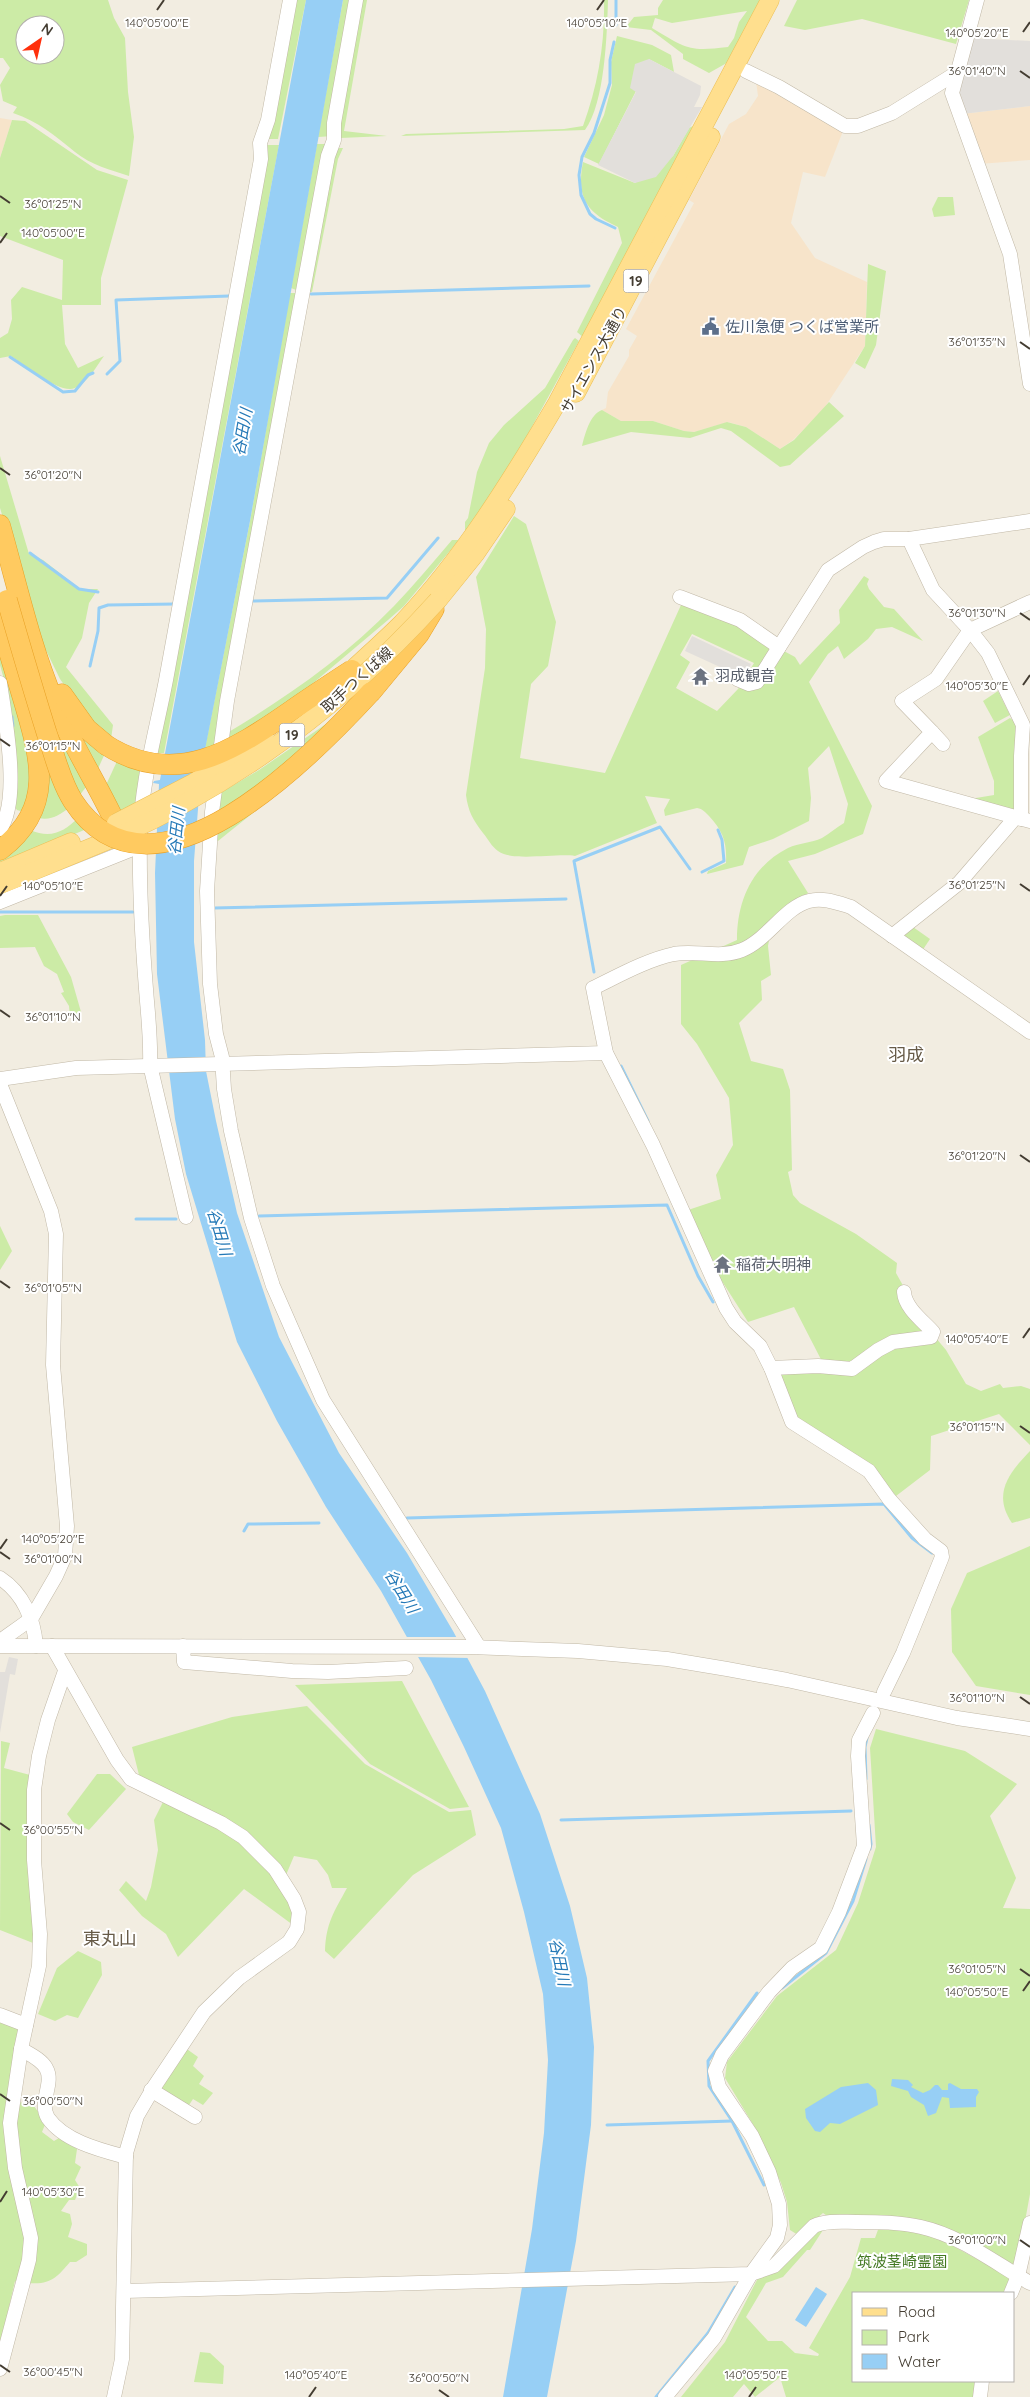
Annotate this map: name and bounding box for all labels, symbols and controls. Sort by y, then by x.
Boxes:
north arrow [15,15,65,65]
text: 140°05'00"E [125,15,189,30]
text: 140°05'10"E [567,15,628,30]
text: N [38,19,57,40]
text: 140°05'20"E [946,25,1009,40]
text: 36°01'40"N [948,63,1006,78]
text: 36°01'25"N [24,196,82,211]
text: 140°05'00"E [21,225,85,240]
road number: 19 [624,270,648,292]
street label: サイエンス大通り [556,303,631,417]
public building icon: 佐川急便 つくば営業所 [701,317,721,337]
place label: 佐川急便 つくば営業所 [725,317,879,336]
text: 36°01'35"N [949,334,1005,349]
water label: 谷田川 [228,405,256,457]
text: 36°01'20"N [24,467,82,482]
text: 36°01'30"N [948,605,1006,620]
street label: 取手つくば線 [317,642,396,717]
temple icon: 羽成観音 [691,666,711,686]
place label: 羽成観音 [715,666,775,685]
text: 140°05'30"E [946,678,1008,693]
road number: 19 [280,724,304,746]
text: 36°01'15"N [26,738,80,753]
water label: 谷田川 [164,804,189,856]
text: 36°01'25"N [948,877,1006,892]
text: 140°05'10"E [23,878,84,893]
text: 36°01'10"N [25,1009,81,1024]
district label: 羽成 [888,1043,924,1066]
text: 36°01'20"N [948,1148,1006,1163]
water label: 谷田川 [203,1206,237,1260]
temple icon: 稲荷大明神 [712,1255,732,1275]
place label: 稲荷大明神 [736,1255,811,1274]
text: 36°01'05"N [24,1280,82,1295]
text: 140°05'40"E [946,1331,1008,1346]
text: 36°01'15"N [950,1419,1004,1434]
text: 140°05'20"E [22,1531,85,1546]
text: 36°01'00"N [24,1551,82,1566]
water label: 谷田川 [381,1565,424,1618]
text: 36°01'10"N [949,1690,1005,1705]
text: 36°00'55"N [23,1822,83,1837]
district label: 東丸山 [83,1927,137,1950]
water label: 谷田川 [545,1936,575,1990]
text: 36°01'05"N [948,1961,1006,1976]
text: 140°05'50"E [946,1984,1009,1999]
text: 36°00'50"N [23,2093,83,2108]
text: 140°05'30"E [22,2184,84,2199]
text: 36°01'00"N [948,2232,1006,2247]
park label: 筑波茎崎霊園 [857,2252,947,2271]
legend [852,2292,1015,2382]
text: Road [898,2302,935,2321]
text: Park [898,2327,930,2346]
text: Water [898,2352,941,2371]
text: 36°00'45"N [23,2364,83,2379]
text: 140°05'40"E [285,2367,347,2382]
text: 140°05'50"E [725,2367,788,2382]
text: 36°00'50"N [409,2370,469,2385]

